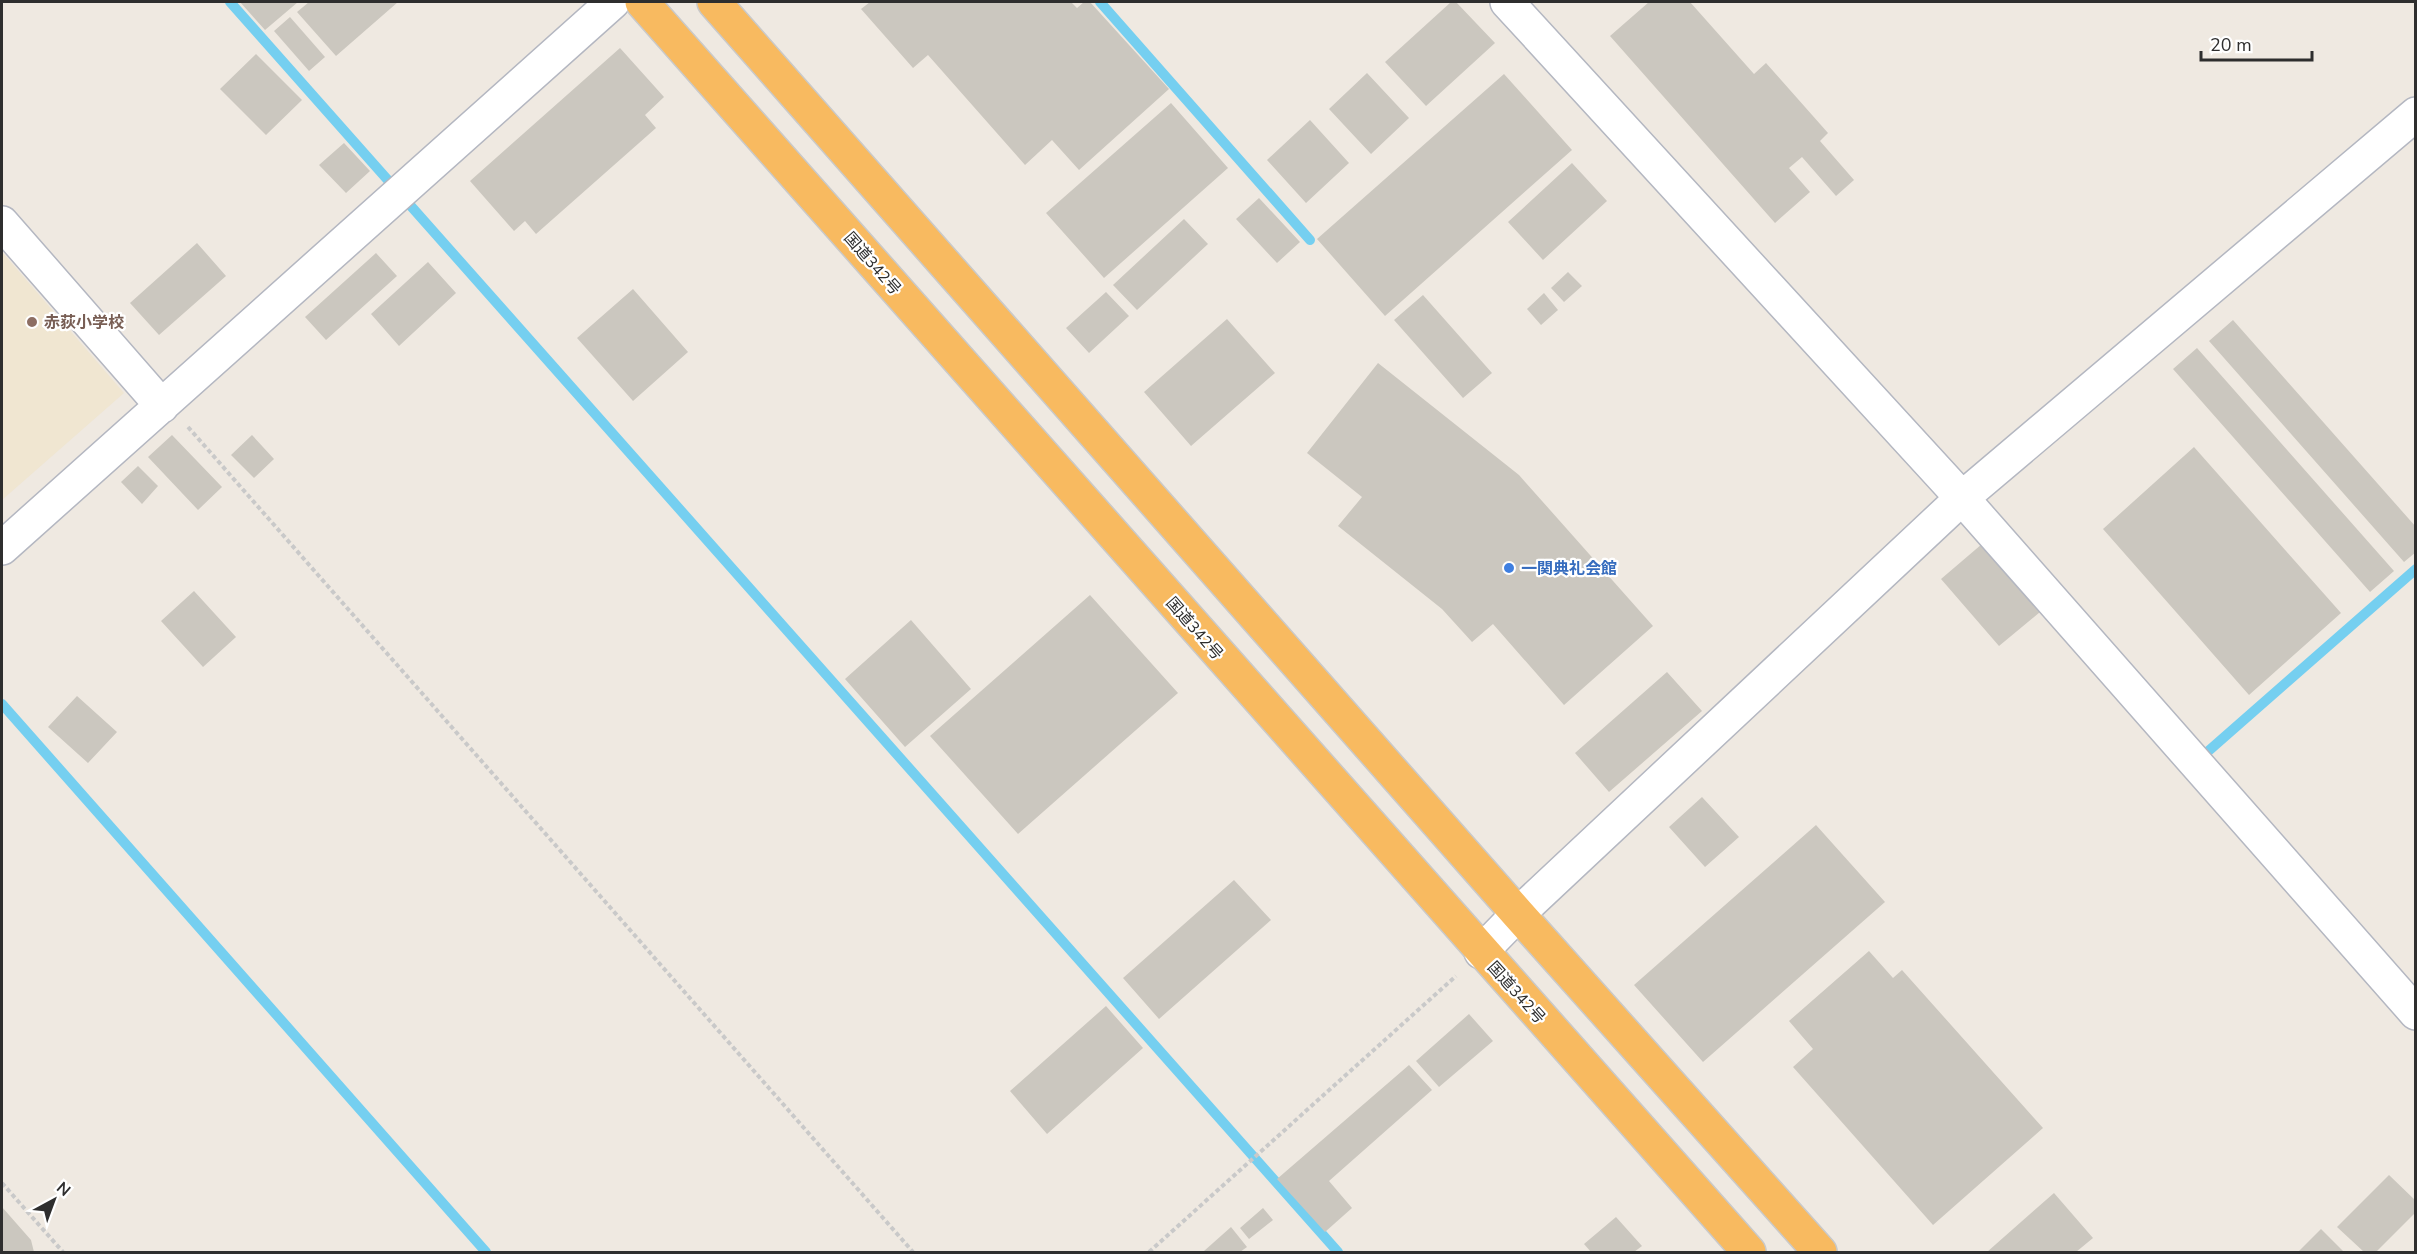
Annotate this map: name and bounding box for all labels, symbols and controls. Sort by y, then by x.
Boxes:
scale bar [2201,24,2312,62]
text: 20 m [2210,33,2252,57]
street label: 国道342号 [839,227,906,300]
place label: 赤荻小学校 [44,312,124,334]
marker: 赤荻小学校 [25,315,39,329]
place label: 一関典礼会館 [1521,558,1617,580]
marker: 一関典礼会館 [1502,561,1516,575]
street label: 国道342号 [1161,592,1228,665]
street label: 国道342号 [1482,957,1550,1029]
north arrow [24,1170,84,1230]
text: N [51,1177,75,1202]

